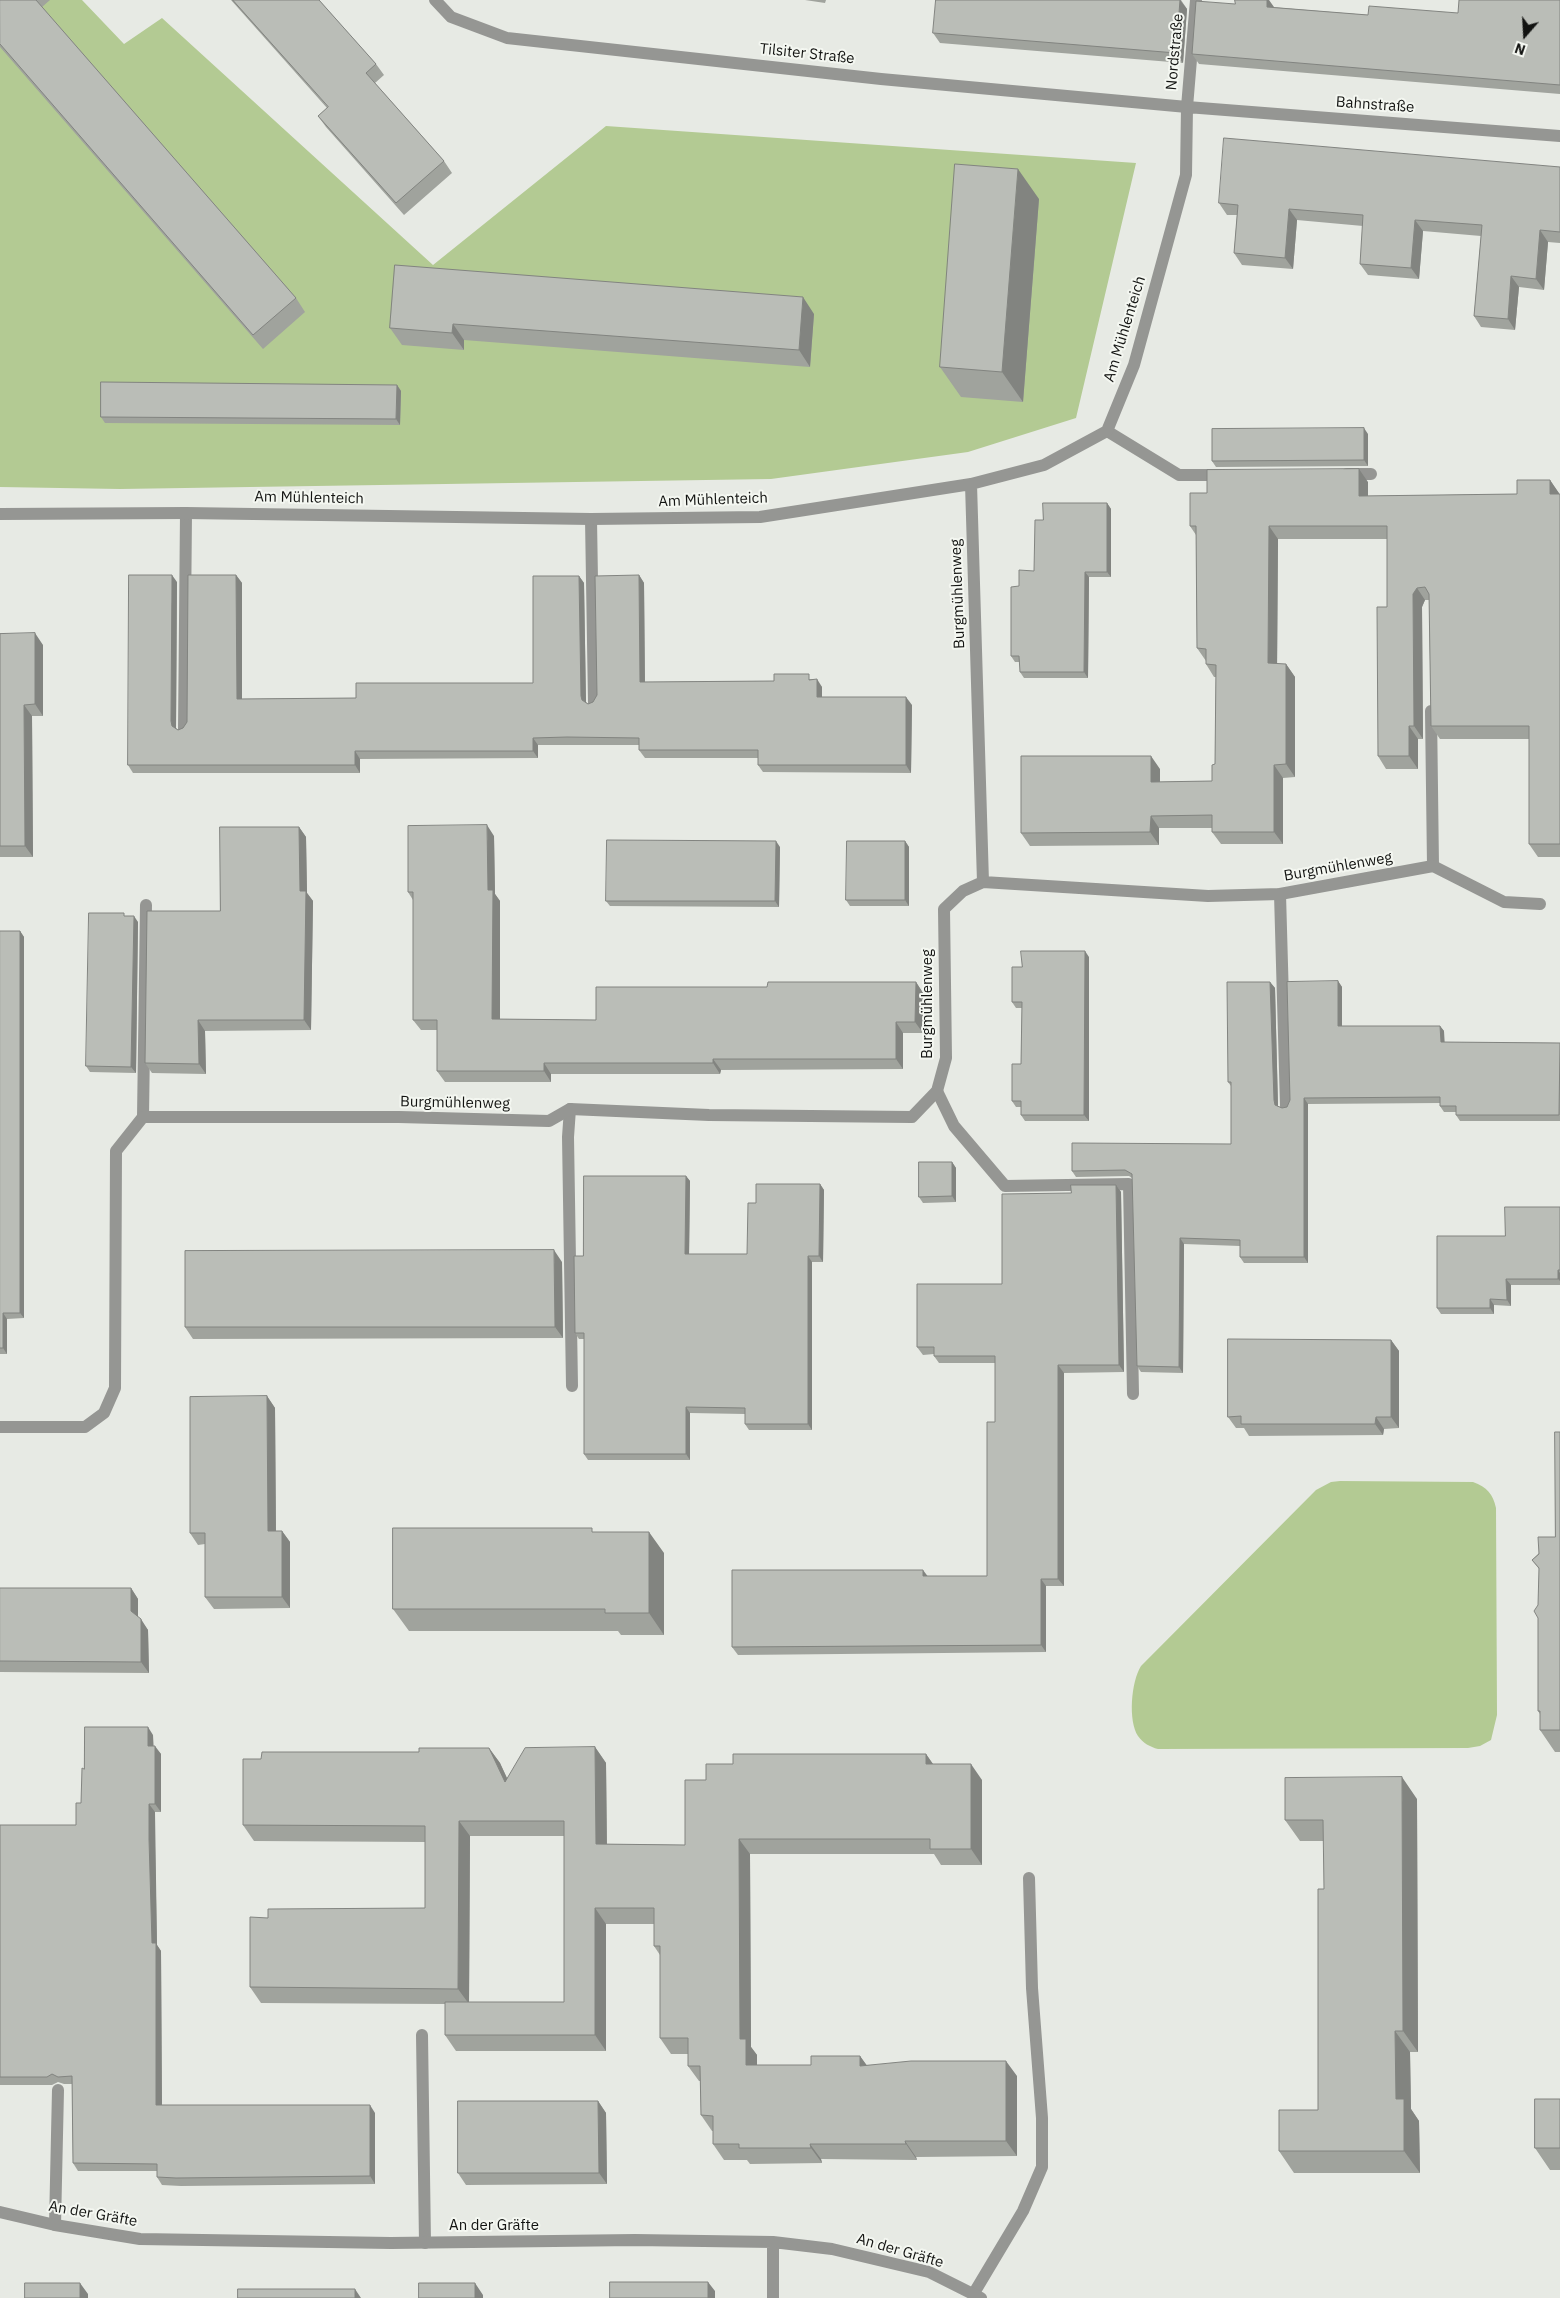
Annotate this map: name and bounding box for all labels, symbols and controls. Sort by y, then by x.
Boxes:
north arrow [1500,10,1550,60]
street label: Nordstraße [1163,13,1187,91]
text: N [1512,39,1528,59]
street label: Tilsiter Straße [759,40,855,68]
street label: Bahnstraße [1335,93,1415,117]
street label: Am Mühlenteich [1100,274,1150,384]
street label: Am Mühlenteich [254,488,364,508]
street label: Am Mühlenteich [658,489,768,511]
street label: Burgmühlenweg [947,539,969,649]
street label: Burgmühlenweg [1282,849,1394,885]
street label: Burgmühlenweg [919,949,937,1059]
street label: Burgmühlenweg [400,1093,510,1113]
street label: An der Gräfte [47,2197,139,2231]
street label: An der Gräfte [449,2217,539,2235]
street label: An der Gräfte [854,2230,946,2272]

